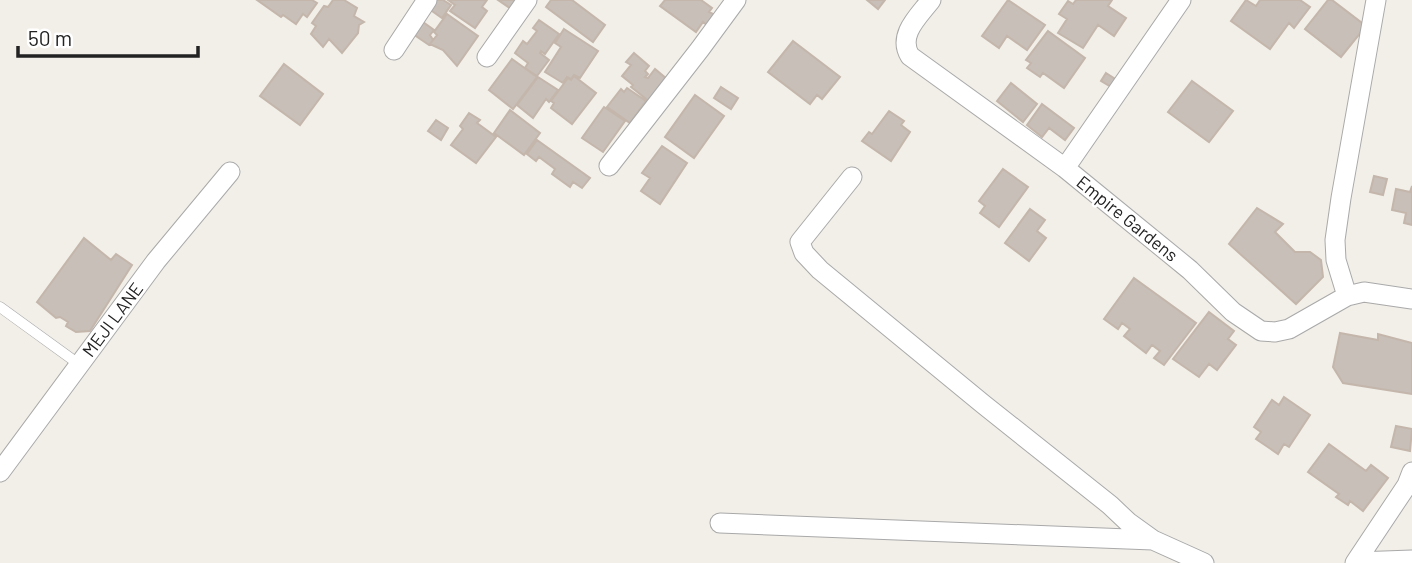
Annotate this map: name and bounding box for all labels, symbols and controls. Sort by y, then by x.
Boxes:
scale bar [18,14,198,58]
text: 50 m [28,25,72,50]
street label: Empire Gardens [1072,171,1183,266]
street label: MEJI LANE [77,278,147,361]

